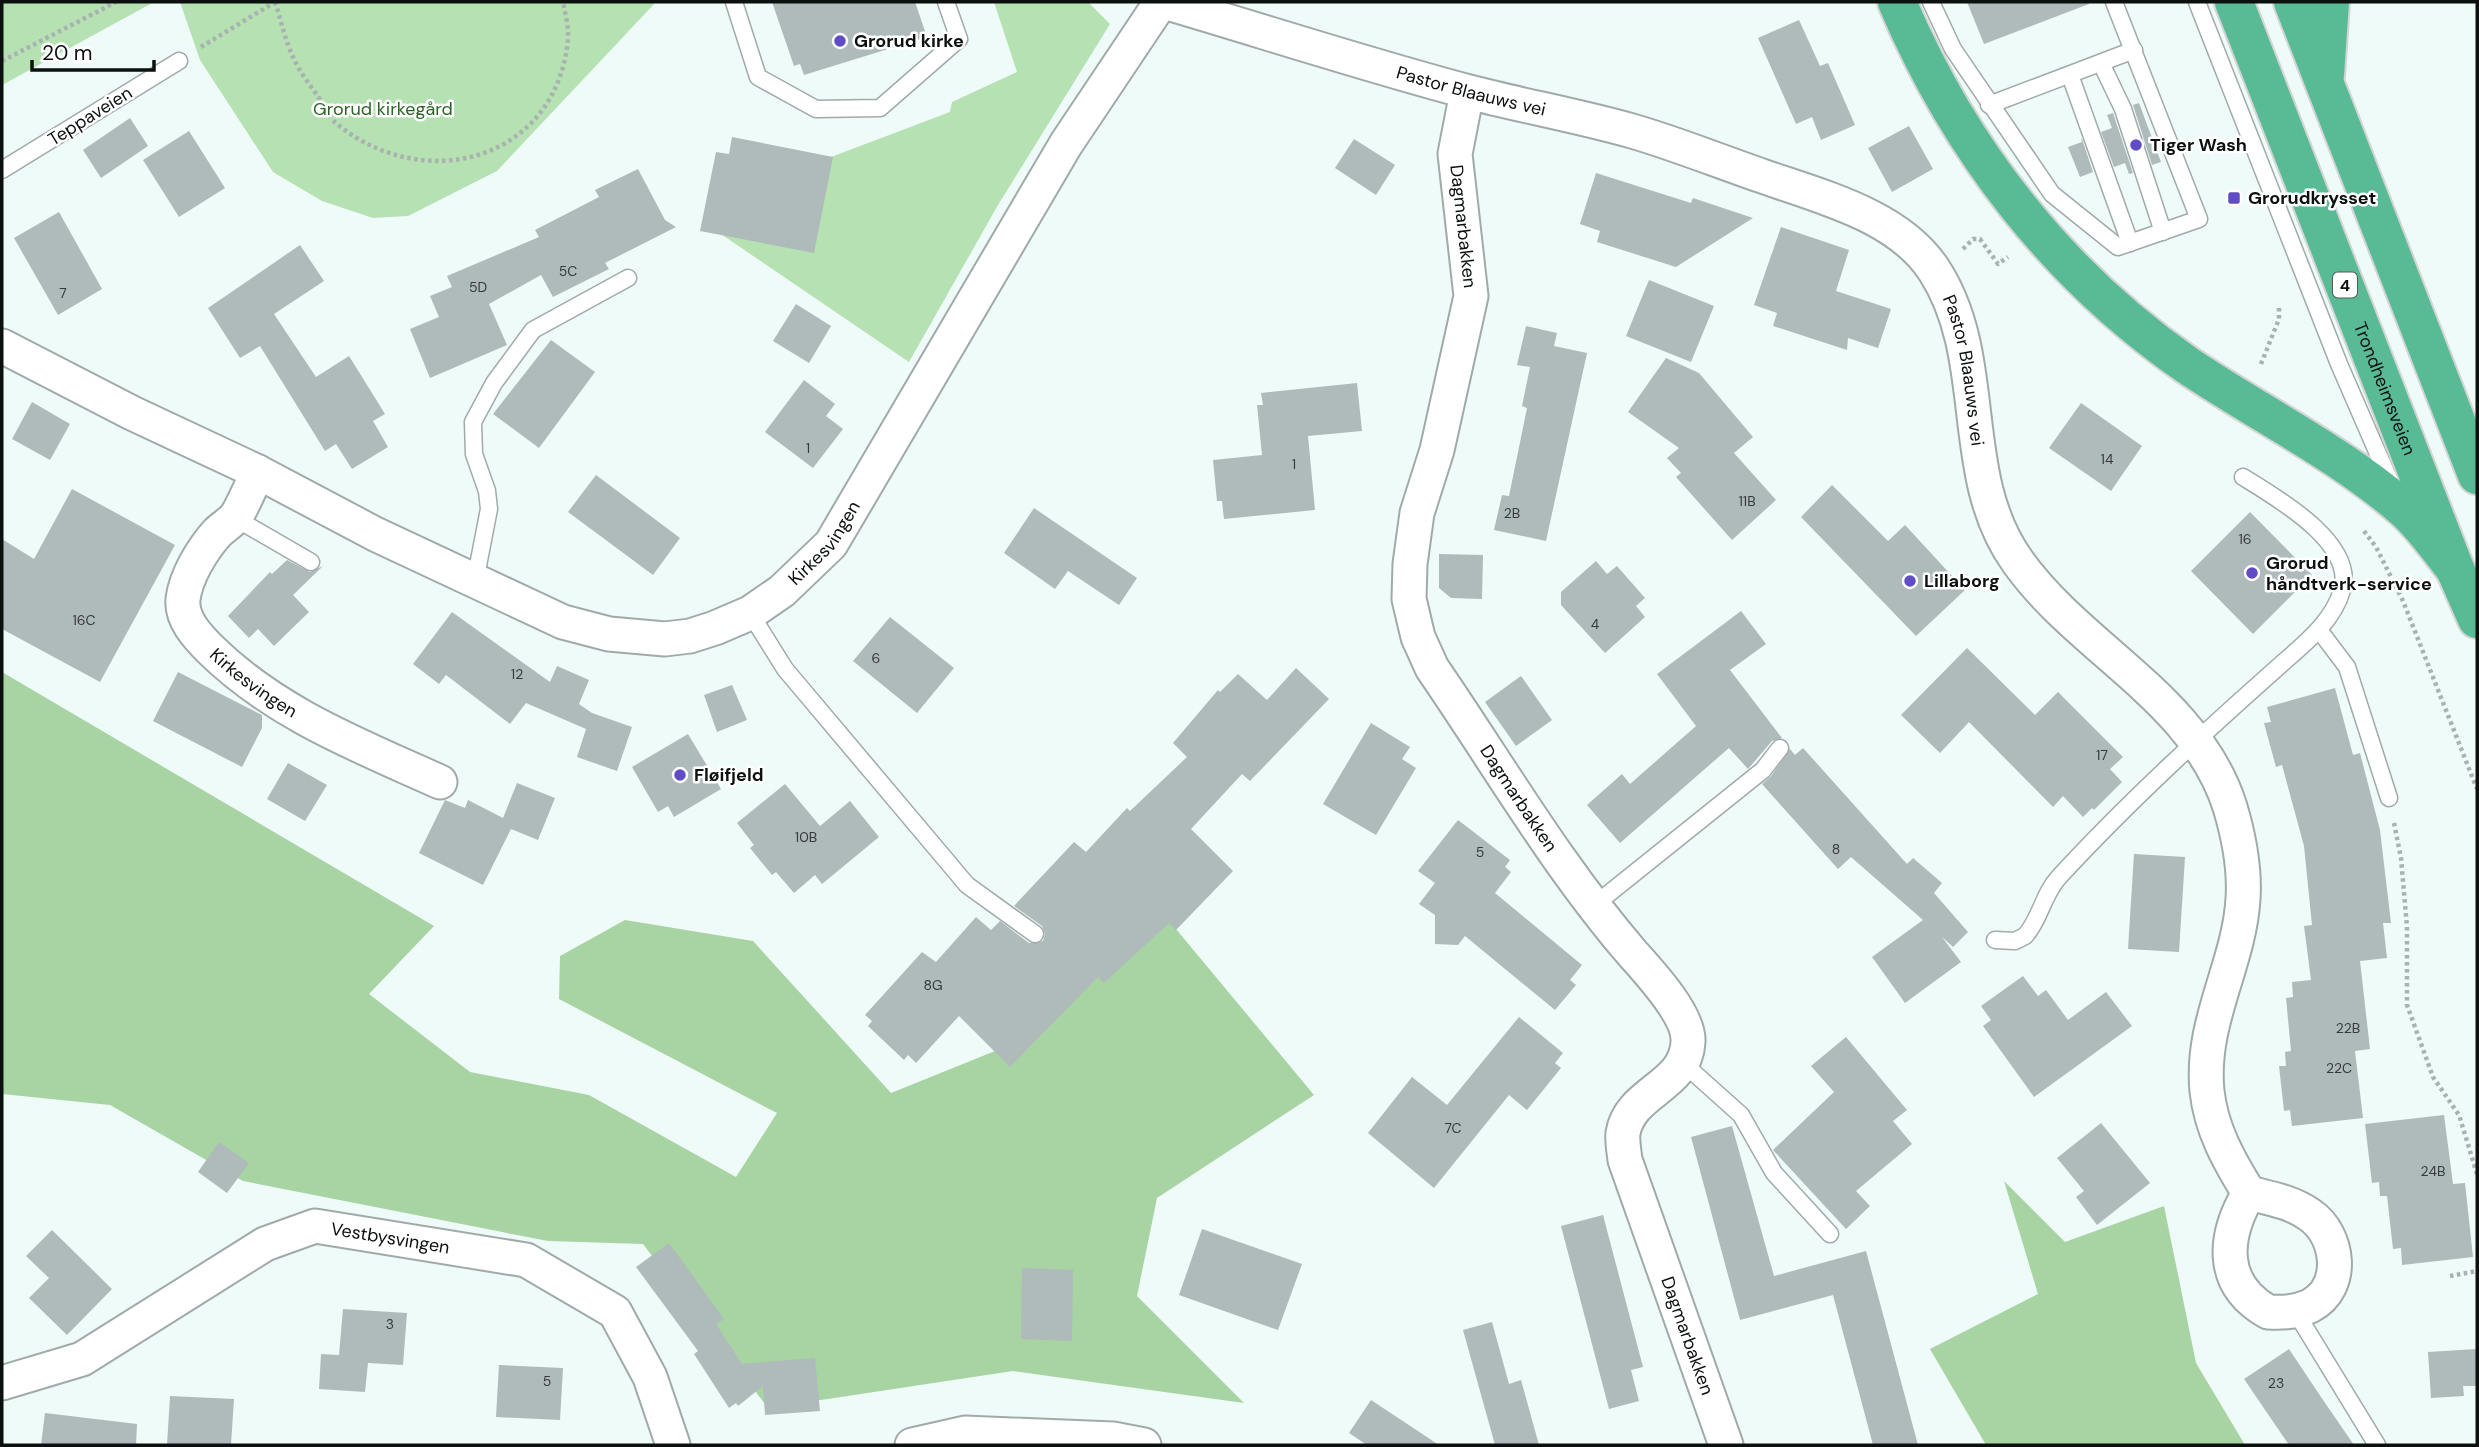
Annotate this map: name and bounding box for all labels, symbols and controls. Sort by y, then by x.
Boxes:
scale bar [32,28,154,72]
place label: Grorud kirke [854,29,964,53]
marker: Grorud kirke [832,33,848,49]
text: 20 m [42,39,93,67]
street label: Pastor Blaauws vei [1394,60,1548,122]
street label: Teppaveien [43,81,137,151]
park label: Grorud kirkegård [313,97,453,121]
place label: Tiger Wash [2150,133,2247,157]
marker: Tiger Wash [2128,137,2144,153]
street label: Dagmarbakken [1444,163,1482,289]
place label: Grorudkrysset [2248,186,2376,210]
marker: Grorudkrysset [2226,190,2242,206]
house number: 5C [559,262,577,280]
road number: 4 [2333,272,2357,298]
house number: 5D [469,278,487,296]
house number: 7 [59,284,67,302]
street label: Pastor Blaauws vei [1937,291,1990,447]
street label: Trondheimsveien [2348,318,2422,459]
house number: 1 [806,439,810,457]
house number: 14 [2101,450,2114,468]
house number: 1 [1292,455,1296,473]
house number: 11B [1738,492,1756,510]
street label: Kirkesvingen [783,496,866,591]
house number: 2B [1504,504,1520,522]
house number: 16 [2238,530,2252,548]
place label: Grorud håndtverk-service [2266,551,2432,596]
marker: Grorud håndtverk-service [2244,565,2260,581]
place label: Lillaborg [1924,569,2000,593]
marker: Lillaborg [1902,573,1918,589]
house number: 16C [72,611,96,629]
house number: 4 [1591,615,1600,633]
street label: Kirkesvingen [204,643,302,723]
house number: 6 [872,649,880,667]
house number: 12 [511,665,523,683]
street label: Dagmarbakken [1474,740,1563,857]
house number: 17 [2096,746,2108,764]
place label: Fløifjeld [694,763,763,787]
marker: Fløifjeld [672,767,688,783]
house number: 10B [795,828,817,846]
house number: 8 [1832,840,1840,858]
house number: 5 [1476,843,1484,861]
house number: 8G [923,976,943,994]
house number: 22B [2336,1019,2360,1037]
house number: 22C [2326,1059,2352,1077]
house number: 7C [1444,1119,1462,1137]
house number: 24B [2421,1162,2445,1180]
street label: Vestbysvingen [329,1217,451,1260]
street label: Dagmarbakken [1655,1273,1719,1398]
house number: 3 [386,1315,394,1333]
house number: 5 [543,1372,551,1390]
house number: 23 [2268,1374,2284,1392]

